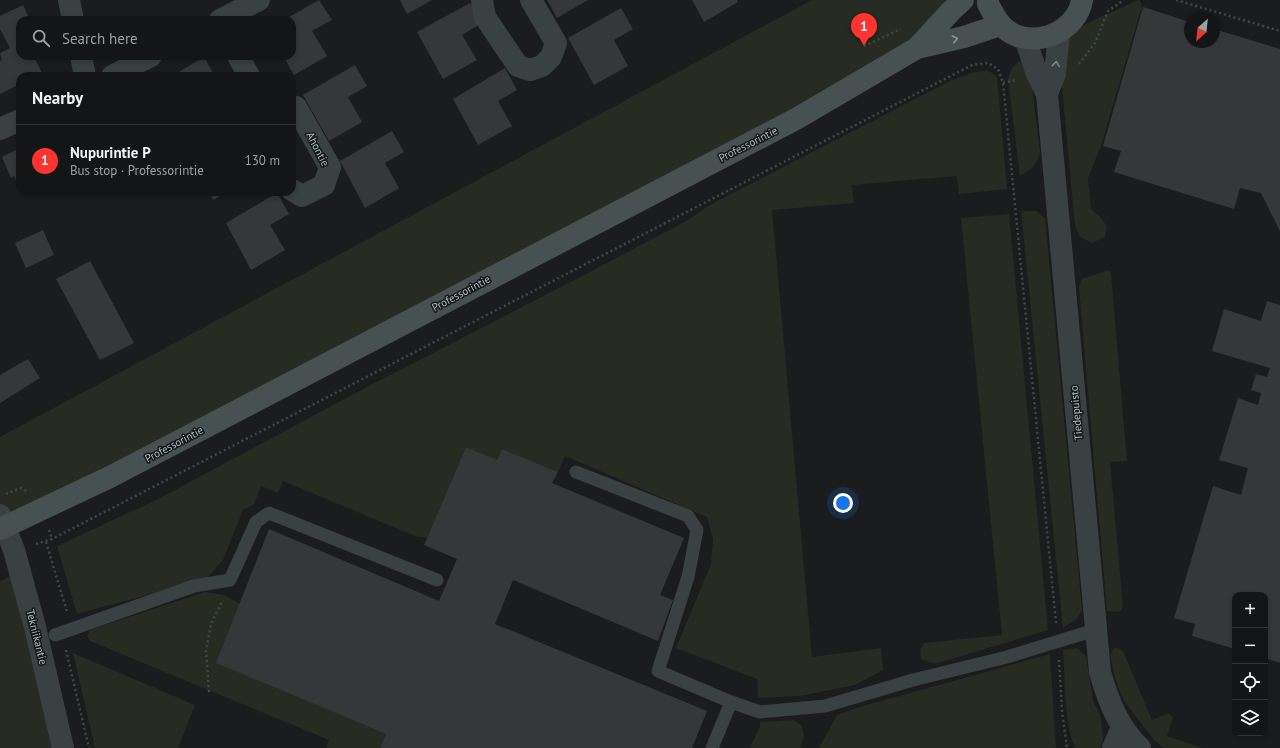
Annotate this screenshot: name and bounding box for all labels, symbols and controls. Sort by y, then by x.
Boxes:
north arrow [1184,12,1220,48]
pin: 1 [851,13,877,46]
search box [16,16,296,60]
icon: search [30,27,52,49]
text: Search here [62,29,138,48]
one-way arrow [952,36,958,44]
one-way arrow [1051,61,1060,67]
text: Nearby [32,87,83,109]
street label: Professorintie [716,123,780,165]
street label: Ahontie [303,129,333,169]
text: Nupurintie P [70,143,151,162]
text: 1 [41,152,49,169]
text: 130 m [245,152,280,169]
text: Bus stop · Professorintie [70,162,204,179]
street label: Professorintie [429,272,493,314]
street label: Tiedepuisto [1067,385,1085,441]
street label: Professorintie [142,423,206,465]
your location [833,493,853,513]
map controls [1232,592,1268,736]
button: + [1232,592,1268,628]
street label: Tekniikantie [23,608,51,666]
button: − [1232,628,1268,664]
button: locate [1232,664,1268,700]
button: layers [1232,700,1268,736]

